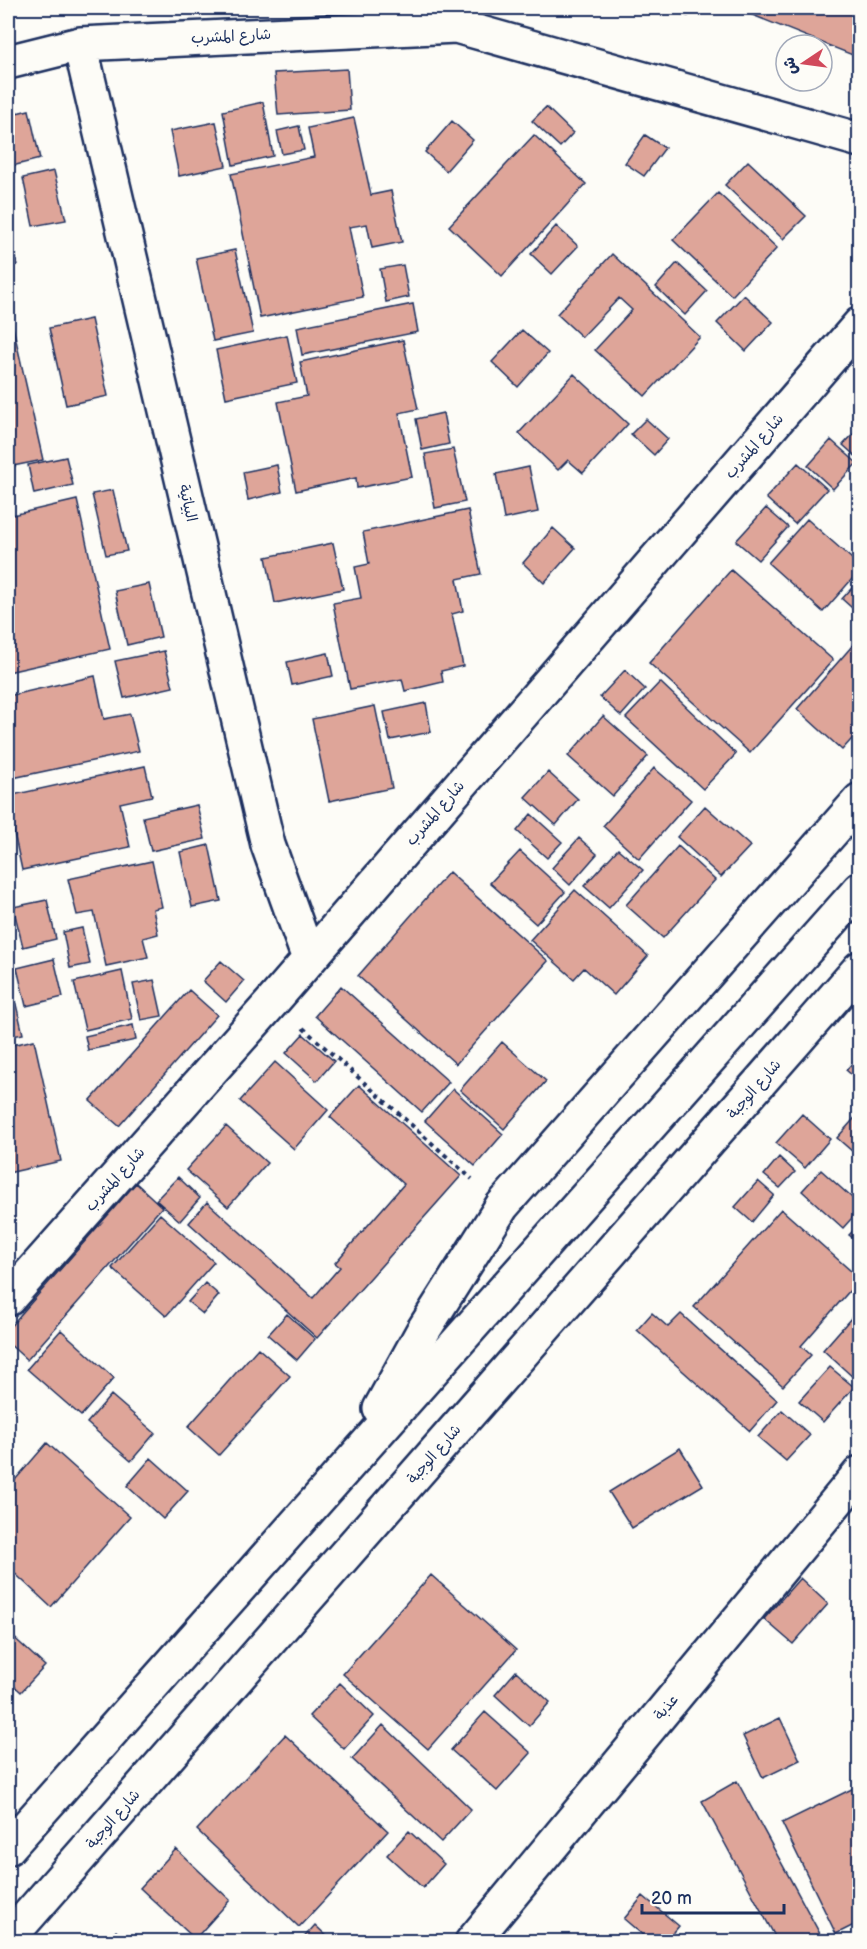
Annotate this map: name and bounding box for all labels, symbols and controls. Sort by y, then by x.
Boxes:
street label: شارع المشرب [190,25,272,48]
north arrow [774,33,834,93]
text: ش [780,55,802,77]
street label: شارع المشرب [721,410,788,483]
street label: البياتية [174,483,201,524]
street label: شارع المشرب [402,777,469,850]
street label: شارع الوجبة [723,1056,785,1123]
street label: شارع المشرب [81,1143,149,1216]
street label: شارع الوجبة [403,1421,465,1488]
street label: عذبة [650,1690,683,1724]
street label: شارع الوجبة [82,1786,144,1853]
scale bar [642,1877,784,1915]
text: 20 m [651,1888,692,1909]

